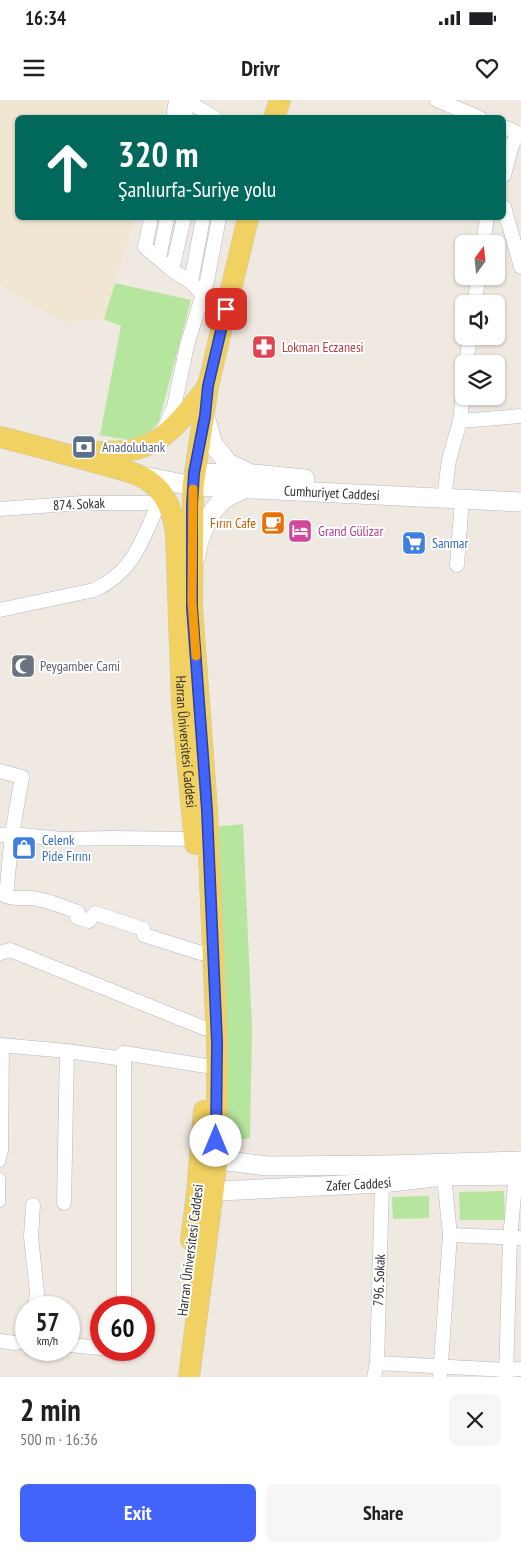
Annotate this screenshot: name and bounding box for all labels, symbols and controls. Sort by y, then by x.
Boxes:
text: 16:34 [25,6,66,30]
icon: menu [20,54,48,82]
text: Drivr [241,54,280,82]
icon: heart [473,54,501,82]
text: 320 m [118,131,199,177]
icon: ahead [35,135,100,200]
text: Şanlıurfa-Suriye yolu [118,175,276,203]
north arrow [455,235,505,285]
map controls [455,235,505,405]
pin [205,288,247,330]
icon: arrive [212,295,240,323]
button: sound [455,295,505,345]
pharmacy icon: Lokman Eczanesi [251,334,277,360]
place label: Lokman Eczanesi [282,338,364,356]
button: layers [455,355,505,405]
bank icon: Anadolubank [71,434,97,460]
place label: Anadolubank [102,438,166,456]
street label: Cumhuriyet Caddesi [283,482,380,504]
street label: 874. Sokak [53,494,106,514]
cafe icon: Fırın Cafe [260,510,286,536]
place label: Fırın Cafe [210,514,256,532]
hotel icon: Grand Gülizar [287,518,313,544]
place label: Grand Gülizar [318,522,383,540]
supermarket icon: Sanmar [401,530,427,556]
place label: Sanmar [432,534,468,552]
mosque icon: Peygamber Cami [10,653,36,679]
place label: Peygamber Cami [40,657,120,675]
street label: Harran Üniversitesi Caddesi [172,675,201,809]
place label: Celenk Pide Fırını [42,831,91,865]
shop icon: Celenk Pide Fırını [11,835,37,861]
position arrow [189,1114,241,1166]
street label: Zafer Caddesi [326,1173,392,1195]
street label: Harran Üniversitesi Caddesi [173,1183,207,1317]
street label: 796. Sokak [369,1253,389,1306]
speed limit sign: 60 [90,1296,155,1361]
text: 57 [36,1306,59,1338]
text: km/h [37,1333,58,1348]
text: 2 min [20,1390,81,1429]
button: close [449,1394,501,1446]
text: 500 m · 16:36 [20,1429,98,1449]
button: Exit [20,1484,256,1542]
button: Share [266,1484,501,1542]

